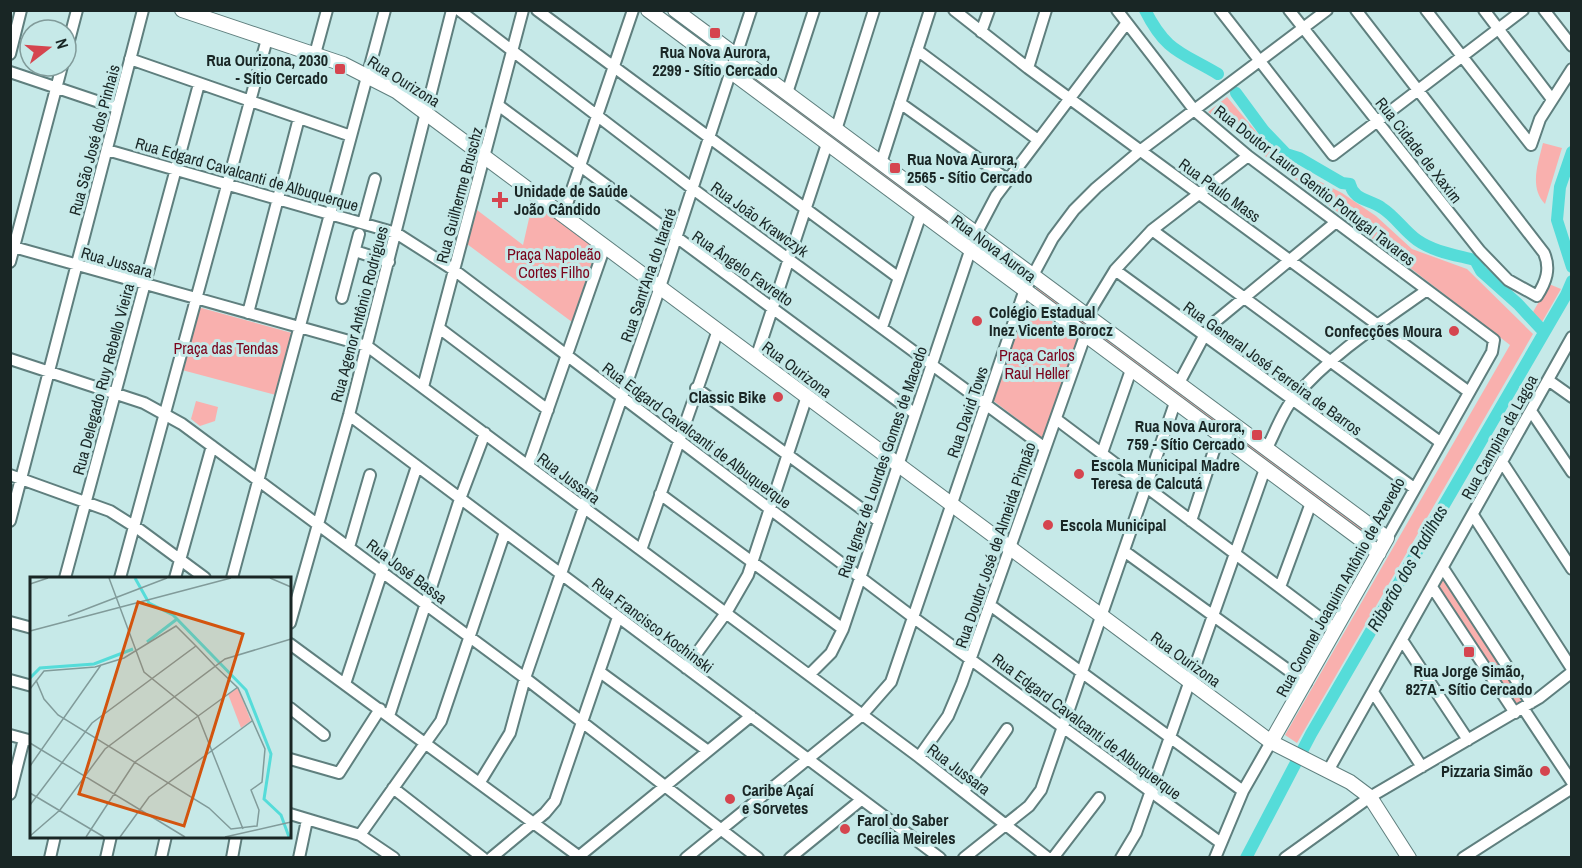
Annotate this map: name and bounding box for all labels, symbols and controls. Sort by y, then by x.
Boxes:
north arrow [18,18,78,78]
marker: Rua Nova Aurora, 2299 - Sítio Cercado [708,26,722,40]
text: N [50,36,74,51]
place label: Rua Nova Aurora, 2299 - Sítio Cercado [652,41,778,81]
place label: Rua Ourizona, 2030 - Sítio Cercado [206,49,328,89]
street label: Rua Ourizona [364,50,445,112]
street label: Rua São José dos Pinhais [63,62,125,218]
marker: Rua Ourizona, 2030 - Sítio Cercado [333,62,347,76]
street label: Rua Cidade de Xaxim [1371,92,1467,208]
street label: Rua Doutor Lauro Gentio Portugal Tavares [1210,100,1420,270]
street label: Rua Guilherme Bruschz [430,124,488,265]
street label: Rua Edgard Cavalcanti de Albuquerque [133,132,361,216]
place label: Rua Nova Aurora, 2565 - Sítio Cercado [907,148,1032,188]
street label: Rua Paulo Mass [1175,153,1265,227]
marker: Rua Nova Aurora, 2565 - Sítio Cercado [888,161,902,175]
street label: Rua João Krawczyk [707,176,814,262]
place label: Unidade de Saúde João Cândido [514,180,628,220]
marker: Unidade de Saúde João Cândido [491,191,509,209]
street label: Rua Sant'Ana do Itararé [615,205,681,345]
street label: Rua Nova Aurora [947,209,1041,287]
street label: Rua Agenor Antônio Rodrigues [325,223,393,405]
street label: Rua Ângelo Favretto [688,225,798,311]
street label: Rua Jussara [79,241,156,283]
park label: Praça Napoleão Cortes Filho [507,243,601,283]
street label: Rua Delegado Ruy Rebello Vieira [67,280,139,477]
street label: Rua General José Ferreira de Barros [1179,296,1367,440]
place label: Colégio Estadual Inez Vicente Borocz [989,301,1113,341]
marker: Colégio Estadual Inez Vicente Borocz [970,314,984,328]
place label: Confecções Moura [1325,320,1443,342]
marker: Confecções Moura [1447,324,1461,338]
street label: Rua Ourizona [758,336,837,403]
park label: Praça das Tendas [174,337,278,359]
street label: Rua Ignez de Lourdes Gomes de Macedo [832,343,932,581]
park label: Praça Carlos Raul Heller [999,344,1075,384]
street label: Rua Edgard Cavalcanti de Albuquerque [598,357,796,513]
street label: Rua David Tows [941,363,993,461]
street label: Rua Campina da Lagoa [1456,370,1543,503]
place label: Classic Bike [689,386,766,408]
marker: Classic Bike [771,390,785,404]
place label: Rua Nova Aurora, 759 - Sítio Cercado [1127,415,1245,455]
marker: Rua Nova Aurora, 759 - Sítio Cercado [1250,428,1264,442]
street label: Rua Doutor José de Almeida Pimpão [949,439,1041,651]
street label: Rua Jussara [533,447,606,509]
place label: Escola Municipal Madre Teresa de Calcutá [1091,454,1240,494]
marker: Escola Municipal Madre Teresa de Calcutá [1072,467,1086,481]
street label: Rua Coronel Joaquim Antônio de Azevedo [1270,473,1410,701]
water label: Riberão dos Padilhas [1361,500,1453,636]
place label: Escola Municipal [1060,514,1166,536]
marker: Escola Municipal [1041,518,1055,532]
street label: Rua José Bassa [362,533,452,609]
street label: Rua Francisco Kochinski [588,572,718,678]
inset map [30,577,291,838]
street label: Rua Ourizona [1146,626,1226,692]
marker: Rua Jorge Simão, 827A - Sítio Cercado [1462,645,1476,659]
street label: Rua Edgard Cavalcanti de Albuquerque [988,648,1186,804]
place label: Rua Jorge Simão, 827A - Sítio Cercado [1405,660,1533,700]
street label: Rua Jussara [923,738,996,800]
place label: Pizzaria Simão [1441,760,1533,782]
marker: Pizzaria Simão [1538,764,1552,778]
place label: Caribe Açaí e Sorvetes [742,779,815,819]
marker: Caribe Açaí e Sorvetes [723,792,737,806]
place label: Farol do Saber Cecília Meireles [857,809,955,849]
marker: Farol do Saber Cecília Meireles [838,822,852,836]

